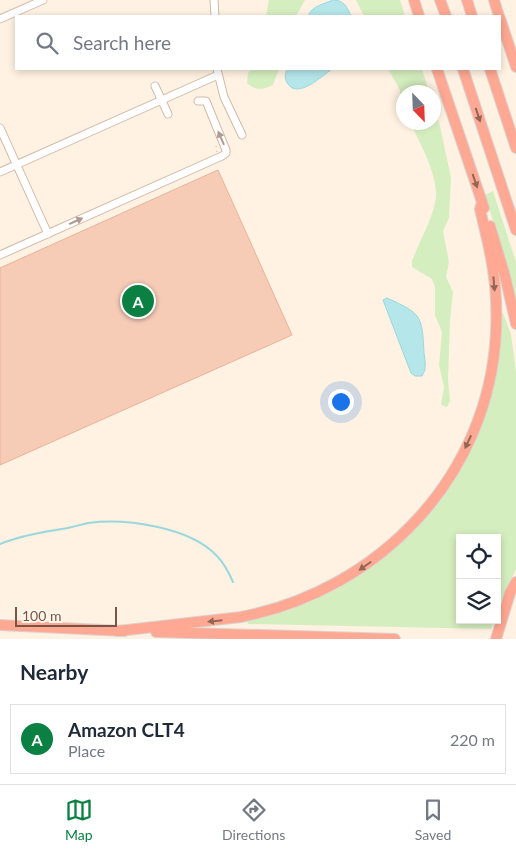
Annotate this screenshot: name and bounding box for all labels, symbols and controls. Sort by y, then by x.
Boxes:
search box [15,15,501,70]
icon: search [33,29,61,57]
text: Search here [73,31,171,54]
north arrow [396,85,441,130]
one-way arrow [475,108,483,123]
one-way arrow [217,131,225,145]
one-way arrow [472,174,479,189]
one-way arrow [69,217,83,225]
one-way arrow [491,276,499,292]
pin: A [122,282,154,320]
your location [328,389,354,415]
one-way arrow [464,435,473,450]
map controls [456,534,501,624]
button: locate [456,534,501,579]
one-way arrow [359,561,372,571]
button: layers [456,579,501,624]
scale bar [15,604,118,627]
text: 100 m [22,607,61,624]
one-way arrow [206,617,222,625]
text: Nearby [20,659,88,684]
text: Amazon CLT4 [68,718,185,741]
text: A [31,730,43,749]
text: 220 m [450,730,495,749]
text: Place [68,741,105,760]
tab: Map [65,796,93,843]
tab: Directions [222,796,285,843]
tab: Saved [415,796,451,843]

